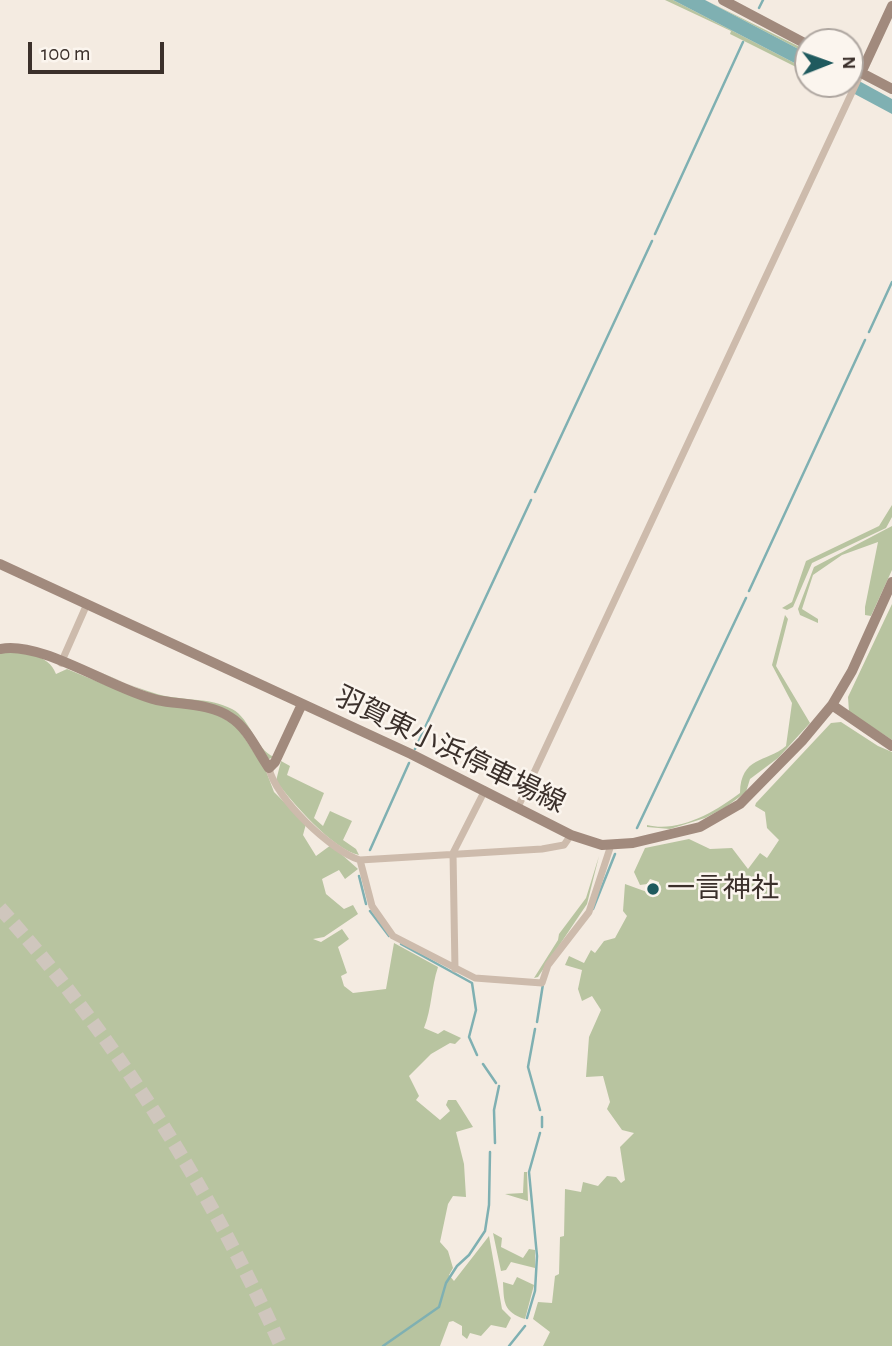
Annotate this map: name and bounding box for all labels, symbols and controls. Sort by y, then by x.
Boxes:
scale bar [32,28,168,72]
north arrow [794,28,864,98]
text: 100 m [41,43,91,64]
text: N [839,56,858,69]
street label: 羽賀東小浜停車場線 [329,680,571,820]
place label: 一言神社 [667,872,779,906]
marker: 一言神社 [645,881,661,897]

